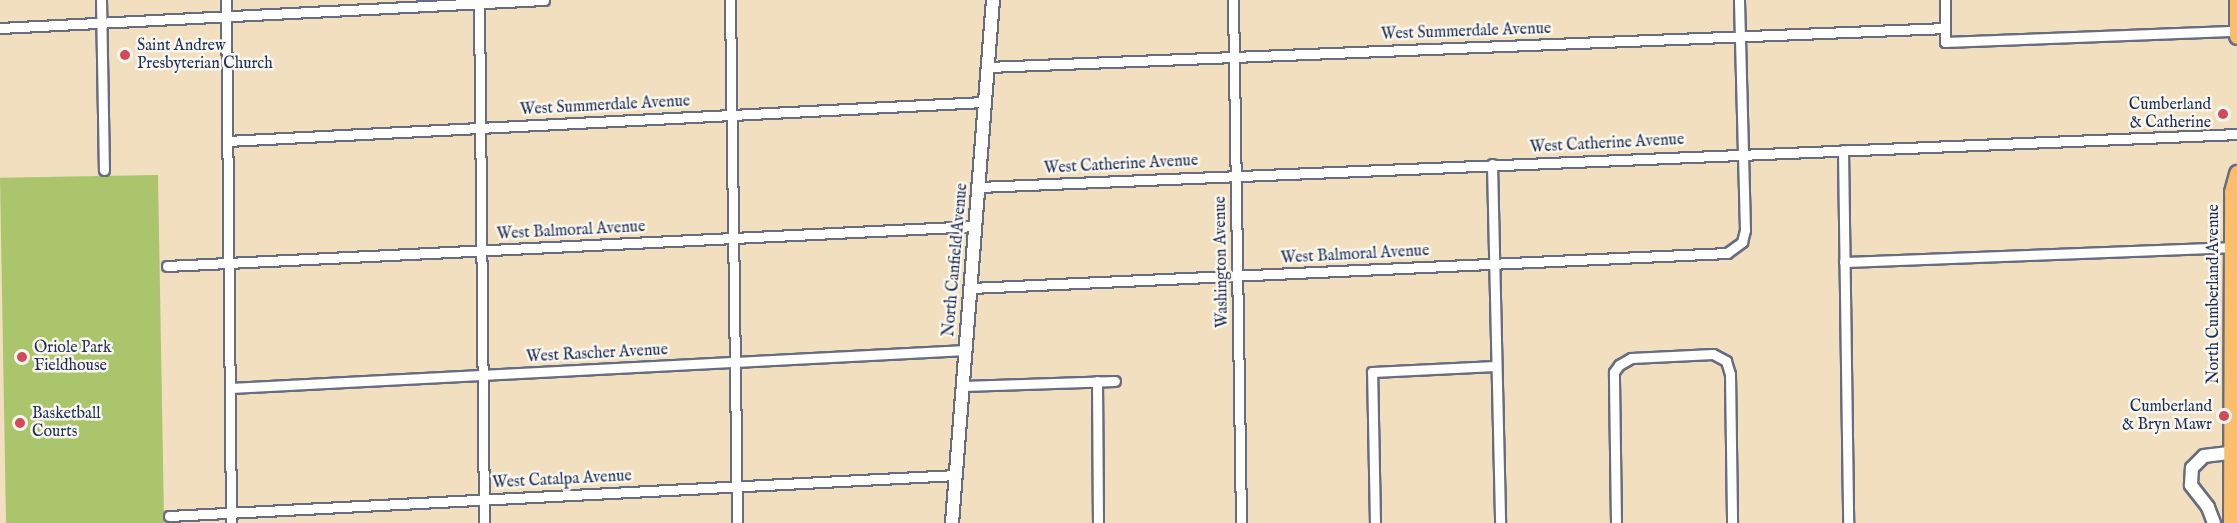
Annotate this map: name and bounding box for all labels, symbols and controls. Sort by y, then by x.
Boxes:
street label: West Summerdale Avenue [1381,19,1551,45]
place label: Saint Andrew Presbyterian Church [137,36,273,74]
marker: Saint Andrew Presbyterian Church [118,48,132,62]
street label: West Summerdale Avenue [519,92,691,120]
place label: Cumberland & Catherine [2129,95,2211,133]
marker: Cumberland & Catherine [2216,107,2230,121]
street label: West Catherine Avenue [1529,130,1685,158]
street label: West Catherine Avenue [1043,151,1199,179]
street label: North Canfield Avenue [940,182,972,338]
street label: Washington Avenue [1211,196,1233,328]
street label: North Cumberland Avenue [2204,204,2224,384]
street label: West Balmoral Avenue [496,218,646,244]
street label: West Balmoral Avenue [1280,242,1430,268]
place label: Oriole Park Fieldhouse [34,338,111,376]
street label: West Rascher Avenue [526,341,668,367]
marker: Oriole Park Fieldhouse [15,350,29,364]
place label: Cumberland & Bryn Mawr [2122,397,2212,435]
place label: Basketball Courts [32,404,101,442]
marker: Cumberland & Bryn Mawr [2217,409,2231,423]
marker: Basketball Courts [13,416,27,430]
street label: West Catalpa Avenue [492,467,632,493]

